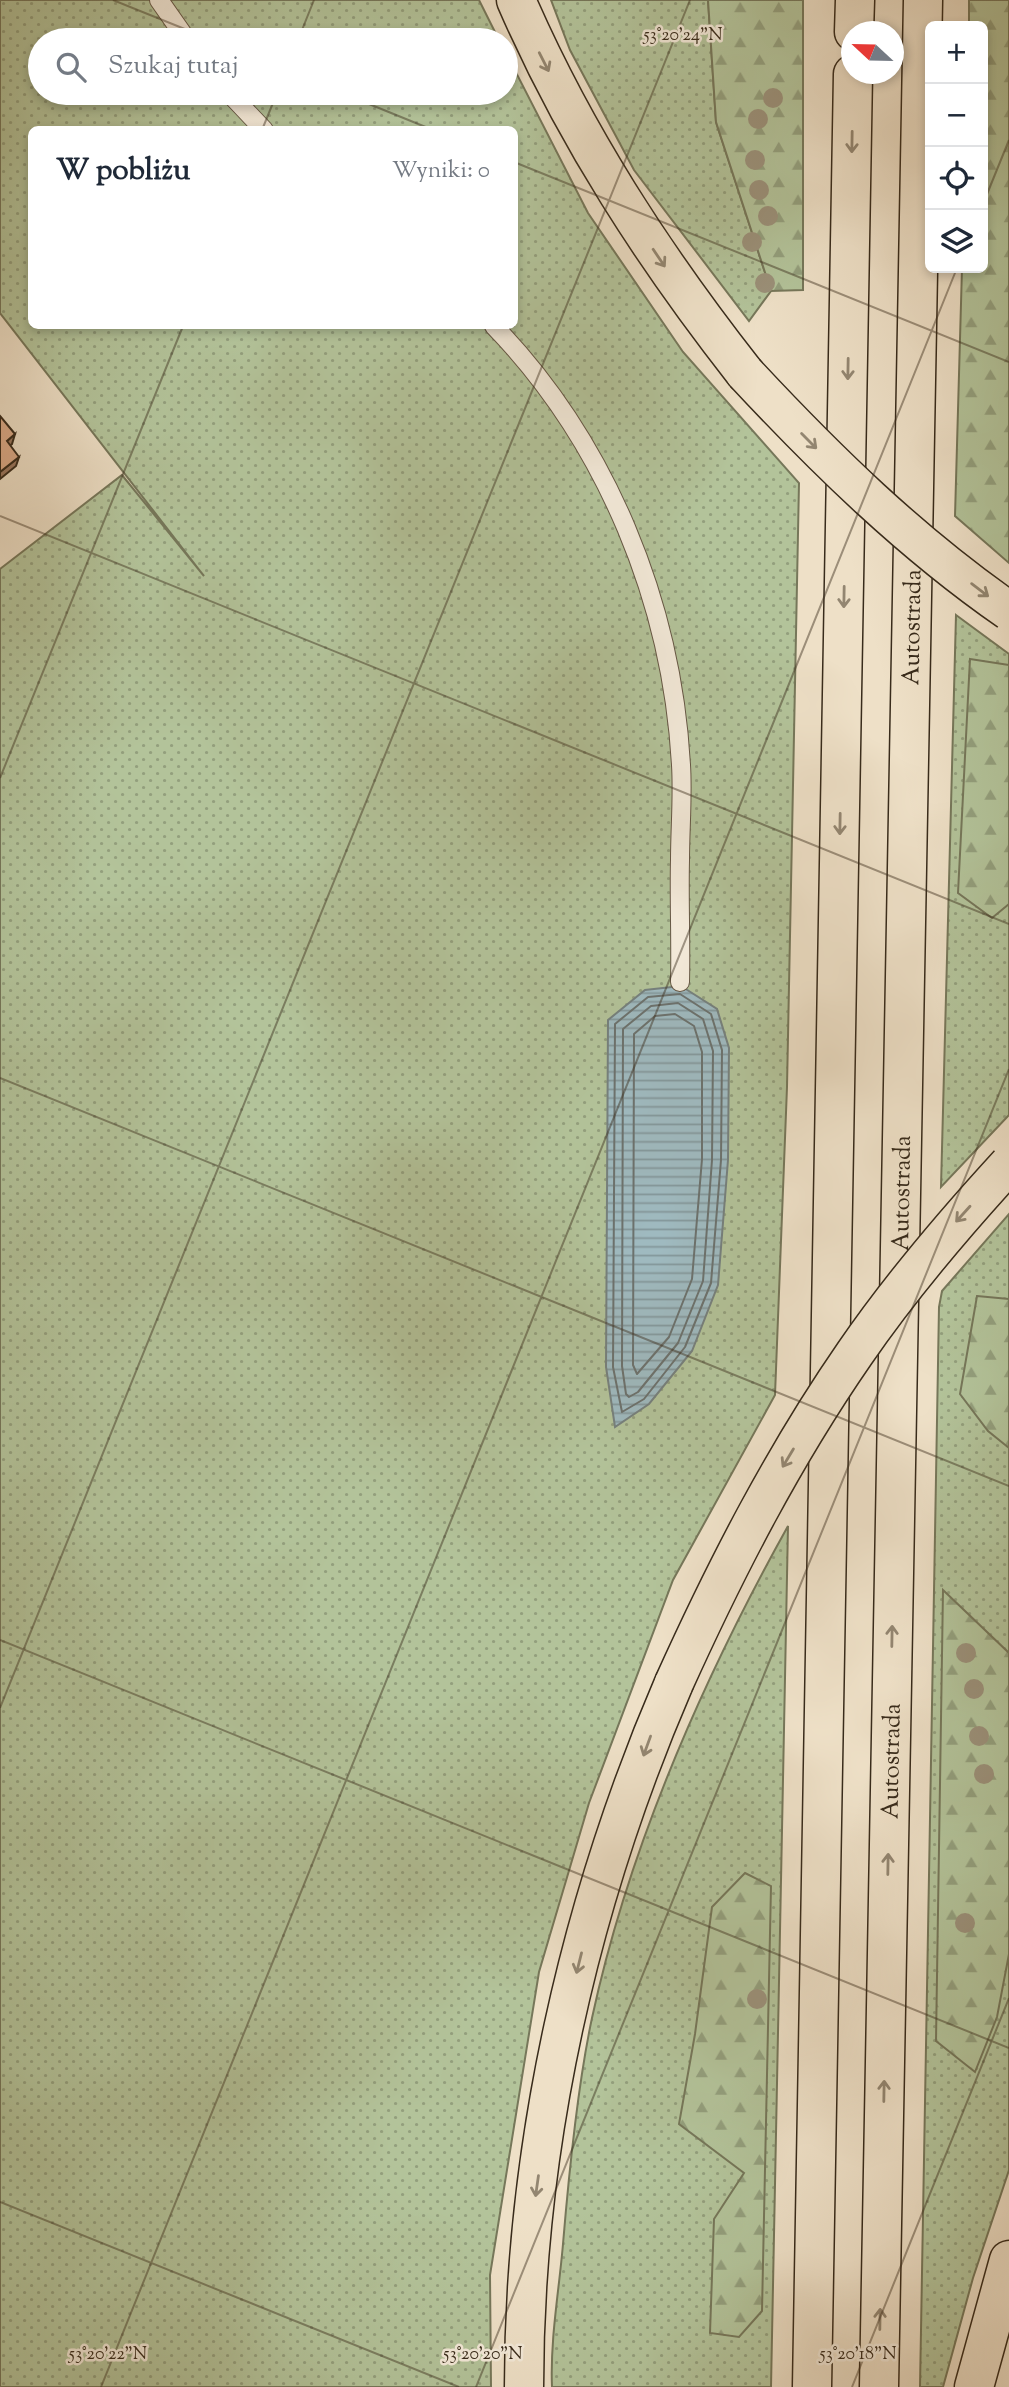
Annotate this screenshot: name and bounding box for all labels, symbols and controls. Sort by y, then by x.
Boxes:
north arrow [841,21,904,84]
map controls [925,21,988,273]
button: + [925,21,988,84]
text: 53°20'24"N [642,23,723,49]
search box [28,28,518,105]
icon: search [52,48,90,86]
text: Szukaj tutaj [108,48,239,85]
one-way arrow [537,51,551,72]
button: − [925,84,988,147]
one-way arrow [845,130,859,153]
button: locate [925,147,988,210]
text: W pobliżu [56,150,190,193]
text: Wyniki: 0 [392,155,490,188]
button: layers [925,210,988,273]
one-way arrow [651,248,666,267]
one-way arrow [841,357,855,380]
one-way arrow [800,432,817,449]
street label: Autostrada [895,569,932,686]
one-way arrow [970,583,989,597]
one-way arrow [837,585,851,608]
one-way arrow [833,812,847,835]
street label: Autostrada [885,1135,921,1251]
one-way arrow [955,1205,971,1223]
one-way arrow [780,1448,794,1468]
one-way arrow [886,1625,899,1648]
street label: Autostrada [874,1703,911,1819]
one-way arrow [640,1734,652,1756]
one-way arrow [882,1853,895,1876]
one-way arrow [572,1951,585,1974]
one-way arrow [877,2080,891,2103]
one-way arrow [531,2174,544,2197]
one-way arrow [873,2308,887,2331]
text: 53°20'22"N [68,2342,147,2368]
text: 53°20'20"N [442,2342,523,2368]
text: 53°20'18"N [818,2342,897,2368]

